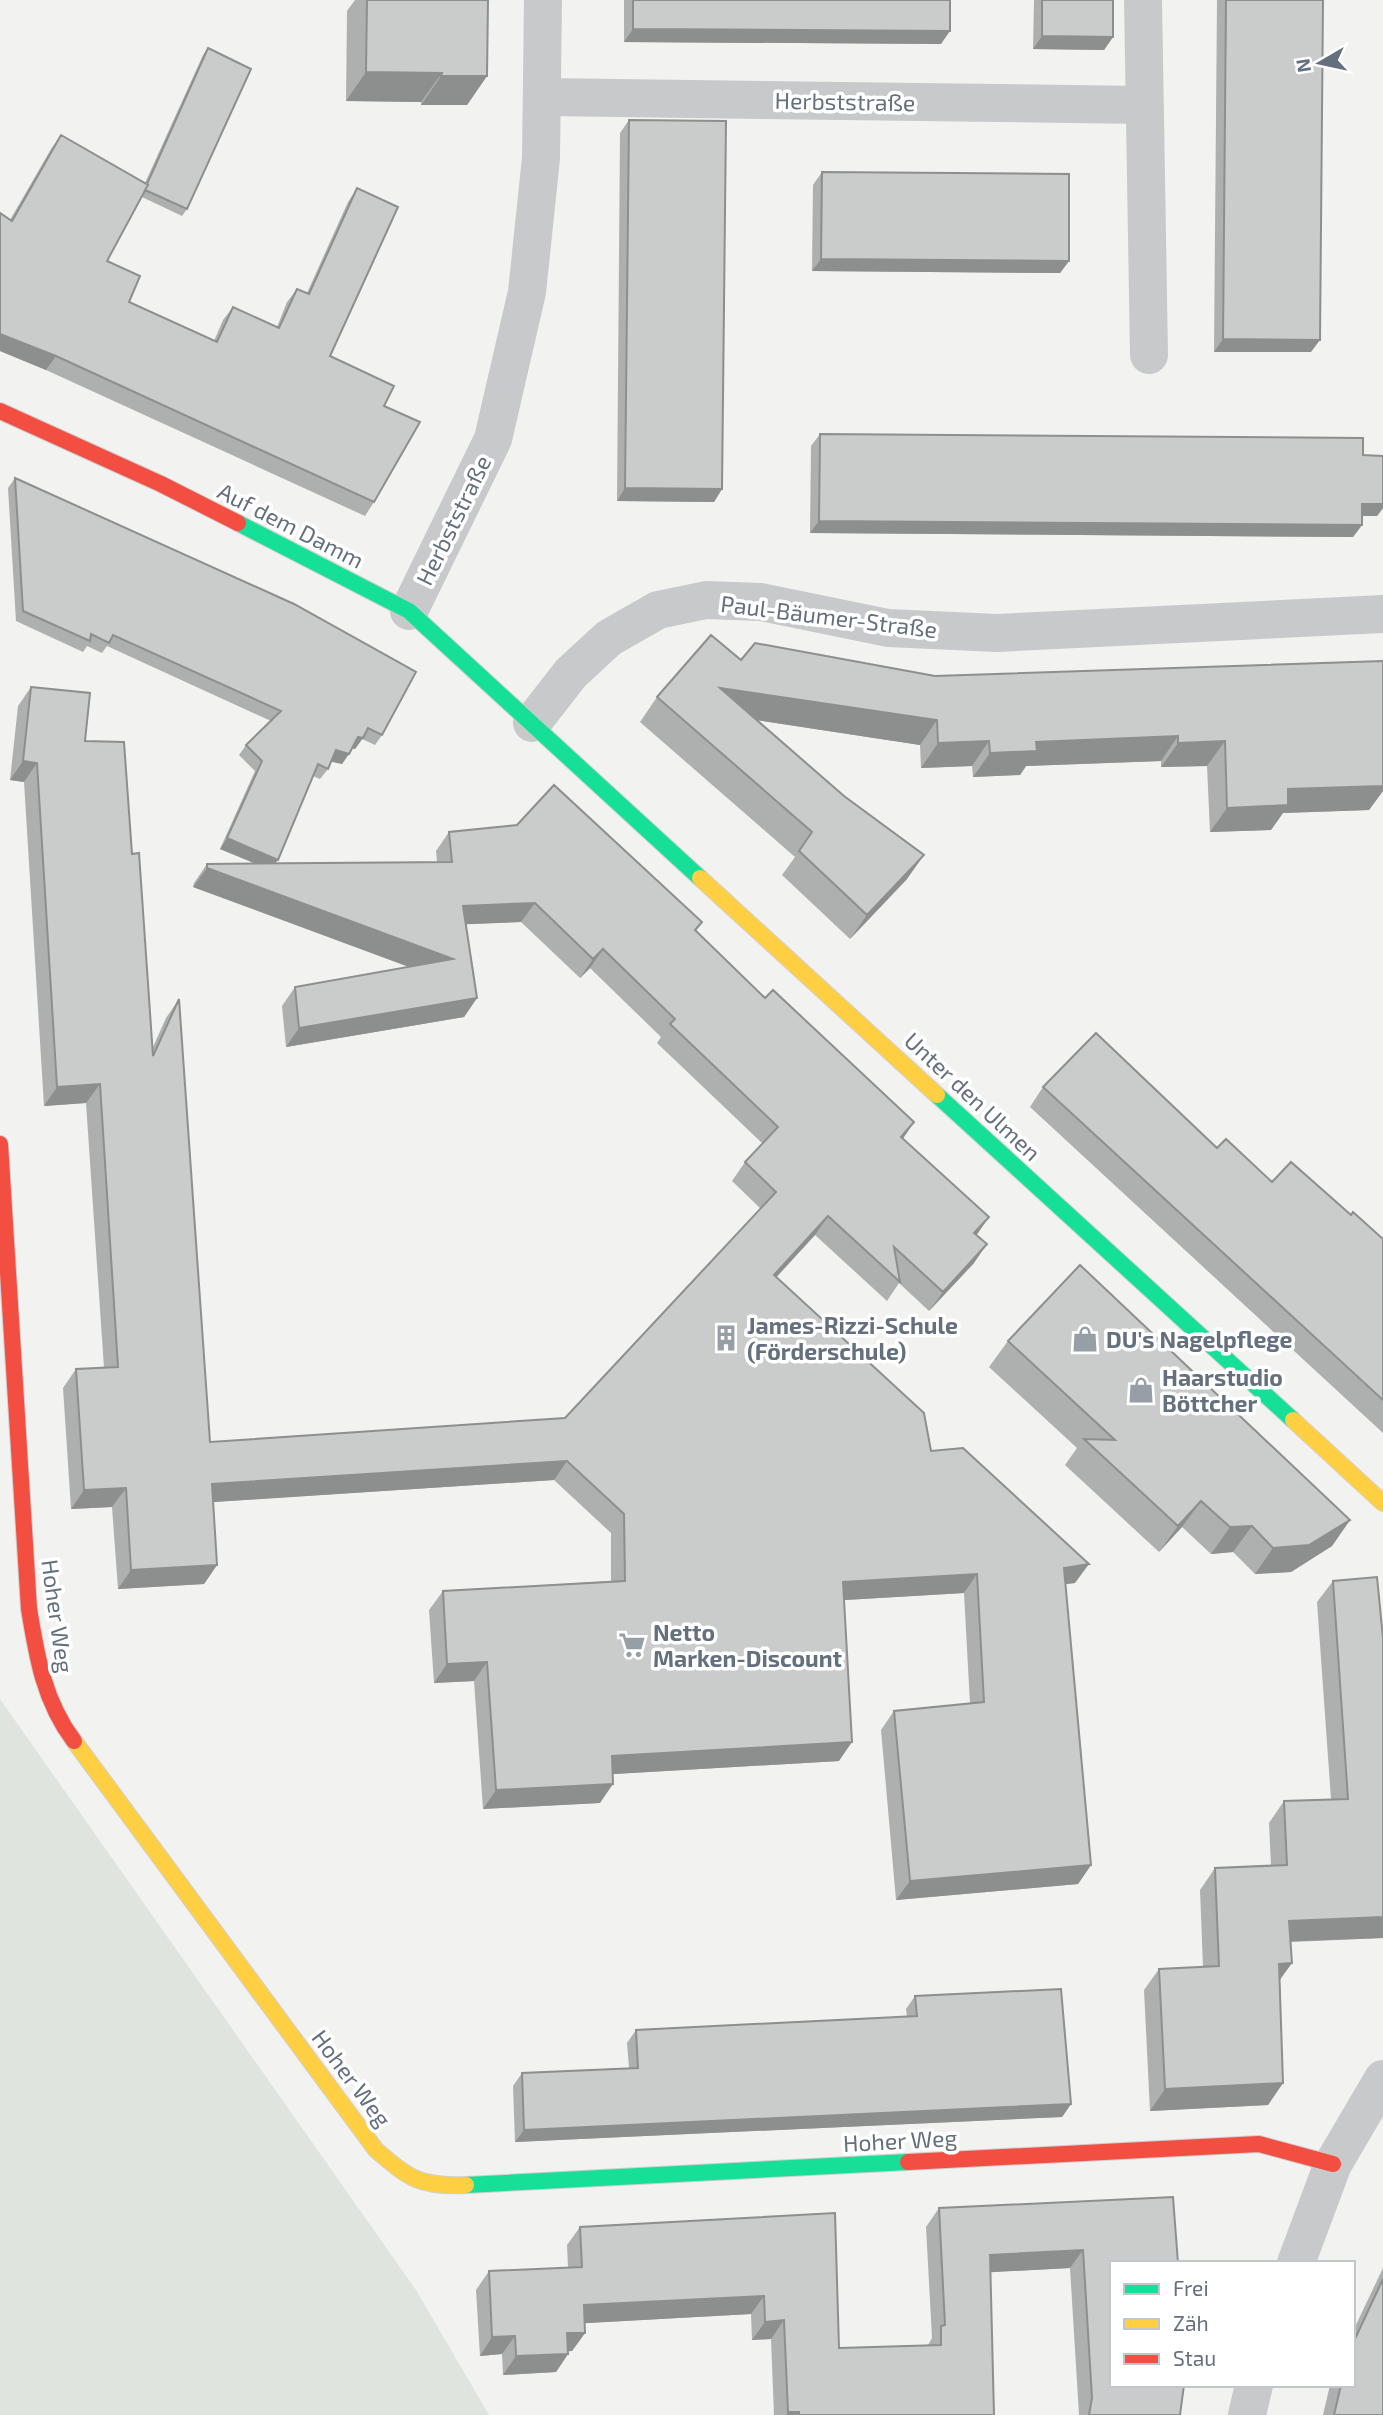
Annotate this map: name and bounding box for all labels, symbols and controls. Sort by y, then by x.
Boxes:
north arrow [1285,28,1355,98]
text: N [1290,57,1315,74]
street label: Herbststraße [774,86,916,116]
street label: Herbststraße [410,451,496,589]
street label: Auf dem Damm [213,476,369,574]
street label: Paul-Bäumer-Straße [719,589,939,643]
street label: Unter den Ulmen [899,1026,1047,1166]
place label: James-Rizzi-Schule (Förderschule) [747,1311,958,1365]
building icon: James-Rizzi-Schule (Förderschule) [711,1323,741,1353]
shop icon: DU's Nagelpflege [1070,1324,1100,1354]
place label: DU's Nagelpflege [1106,1325,1293,1353]
place label: Haarstudio Böttcher [1162,1363,1283,1417]
shop icon: Haarstudio Böttcher [1126,1375,1156,1405]
street label: Hoher Weg [36,1557,80,1675]
place label: Netto Marken-Discount [653,1618,842,1672]
supermarket icon: Netto Marken-Discount [617,1630,647,1660]
street label: Hoher Weg [306,2024,398,2132]
street label: Hoher Weg [842,2123,958,2157]
legend [1110,2261,1355,2387]
text: Frei [1173,2275,1209,2300]
text: Zäh [1173,2310,1209,2335]
text: Stau [1173,2345,1216,2370]

